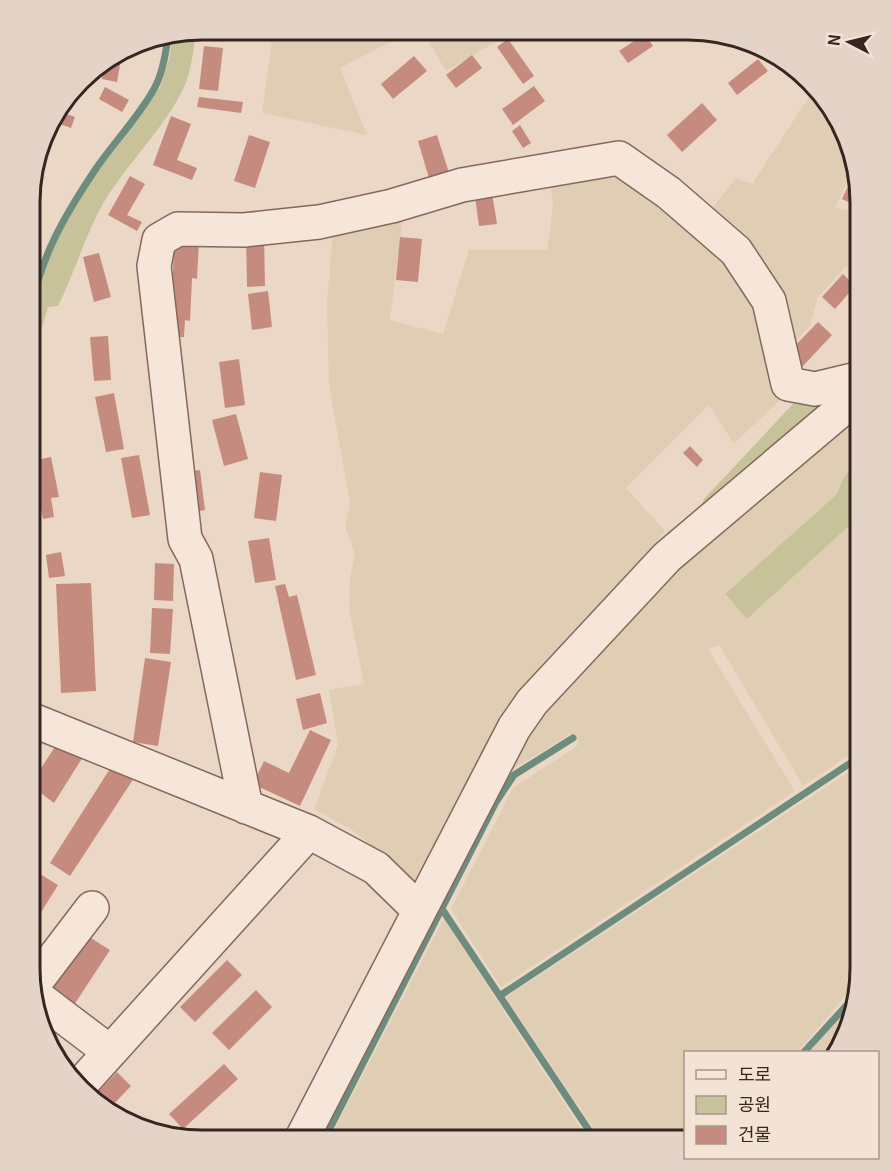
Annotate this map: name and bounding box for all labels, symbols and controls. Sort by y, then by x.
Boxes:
north arrow [819,12,879,72]
text: N [820,33,846,47]
legend [684,1051,879,1159]
text: 도로 [738,1060,771,1086]
text: 공원 [738,1090,771,1116]
text: 건물 [738,1120,771,1146]

